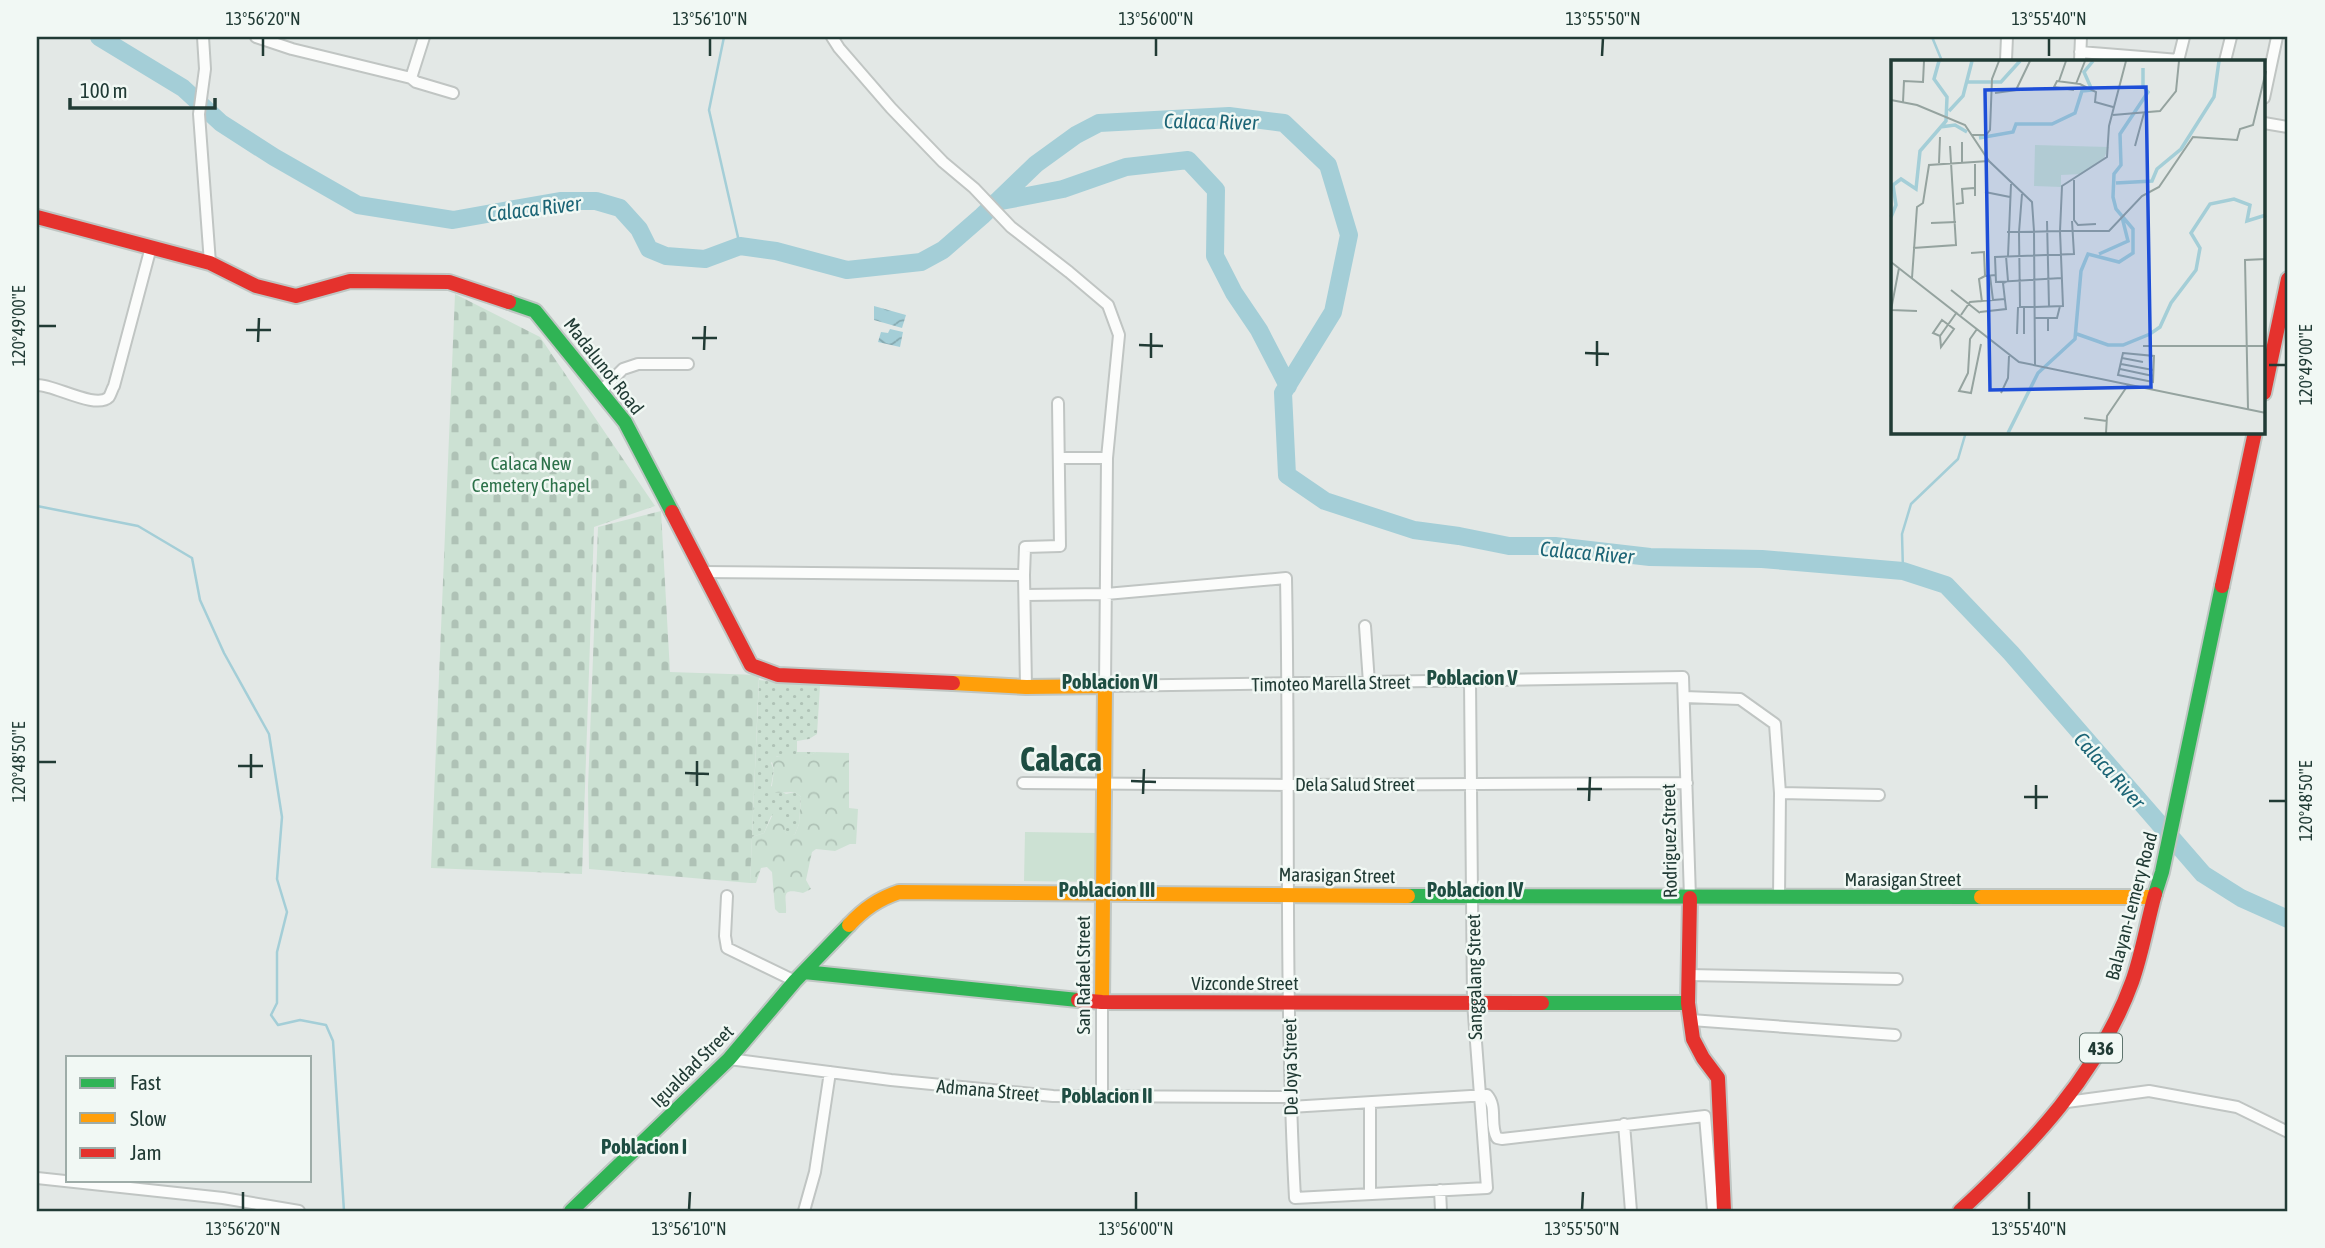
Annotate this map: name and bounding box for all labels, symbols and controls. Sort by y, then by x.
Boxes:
text: 13°56'20"N [225,8,301,29]
text: 13°56'10"N [672,8,748,29]
text: 13°56'00"N [1118,8,1194,29]
text: 13°55'50"N [1565,8,1641,29]
text: 13°55'40"N [2011,8,2087,29]
inset map [1891,60,2266,434]
scale bar [70,66,215,110]
text: 100 m [80,78,128,102]
water label: Calaca River [1164,108,1259,134]
water label: Calaca River [486,190,583,226]
text: 120°49'00"E [8,285,29,366]
street label: Madalunot Road [560,313,648,419]
text: 120°49'00"E [2295,324,2316,405]
park label: Calaca New Cemetery Chapel [472,452,590,496]
water label: Calaca River [1539,536,1636,568]
district label: Poblacion V [1426,665,1518,689]
district label: Poblacion VI [1062,669,1158,693]
street label: Timoteo Marella Street [1251,671,1411,695]
text: 120°48'50"E [8,721,29,802]
water label: Calaca River [2070,727,2151,814]
district label: Calaca [1020,740,1102,778]
text: 120°48'50"E [2295,760,2316,841]
street label: Dela Salud Street [1295,773,1415,795]
street label: Rodriguez Street [1657,784,1681,898]
street label: Balayan-Lemery Road [2101,829,2161,983]
street label: Marasigan Street [1278,863,1396,887]
street label: Marasigan Street [1845,868,1961,890]
district label: Poblacion III [1059,877,1155,901]
district label: Poblacion IV [1427,877,1524,901]
street label: Sanggalang Street [1462,914,1486,1040]
street label: San Rafael Street [1072,916,1094,1035]
street label: Vizconde Street [1191,972,1299,994]
street label: De Joya Street [1278,1018,1302,1116]
street label: Igualdad Street [646,1020,738,1112]
road number: 436 [2080,1034,2122,1063]
legend [66,1056,312,1182]
text: Fast [130,1070,161,1094]
street label: Admana Street [936,1075,1040,1105]
district label: Poblacion II [1061,1083,1153,1107]
text: Slow [130,1106,167,1130]
district label: Poblacion I [601,1134,687,1158]
text: Jam [130,1140,162,1164]
text: 13°56'20"N [205,1218,281,1239]
text: 13°56'10"N [651,1218,727,1239]
text: 13°56'00"N [1098,1218,1174,1239]
text: 13°55'50"N [1544,1218,1620,1239]
text: 13°55'40"N [1991,1218,2067,1239]

